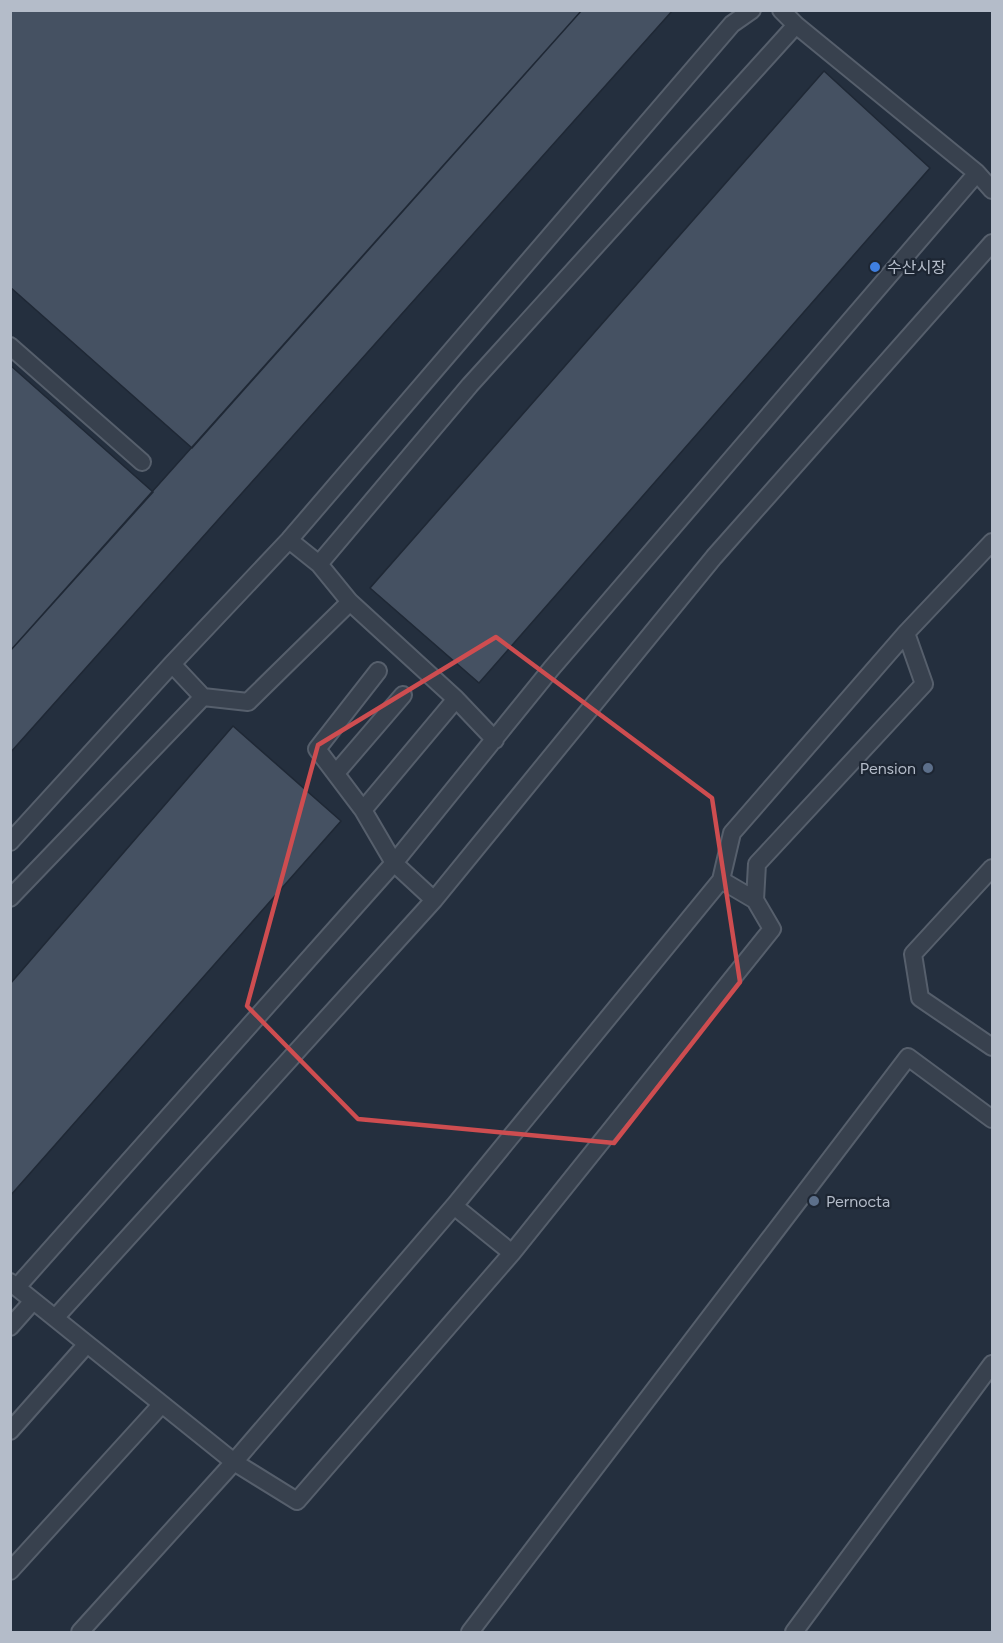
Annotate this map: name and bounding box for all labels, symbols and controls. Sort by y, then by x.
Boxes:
place label: 수산시장 [887,258,946,277]
marker: 수산시장 [868,260,882,274]
place label: Pension [860,759,916,778]
marker: Pension [921,761,935,775]
place label: Pernocta [826,1192,890,1211]
marker: Pernocta [807,1194,821,1208]

